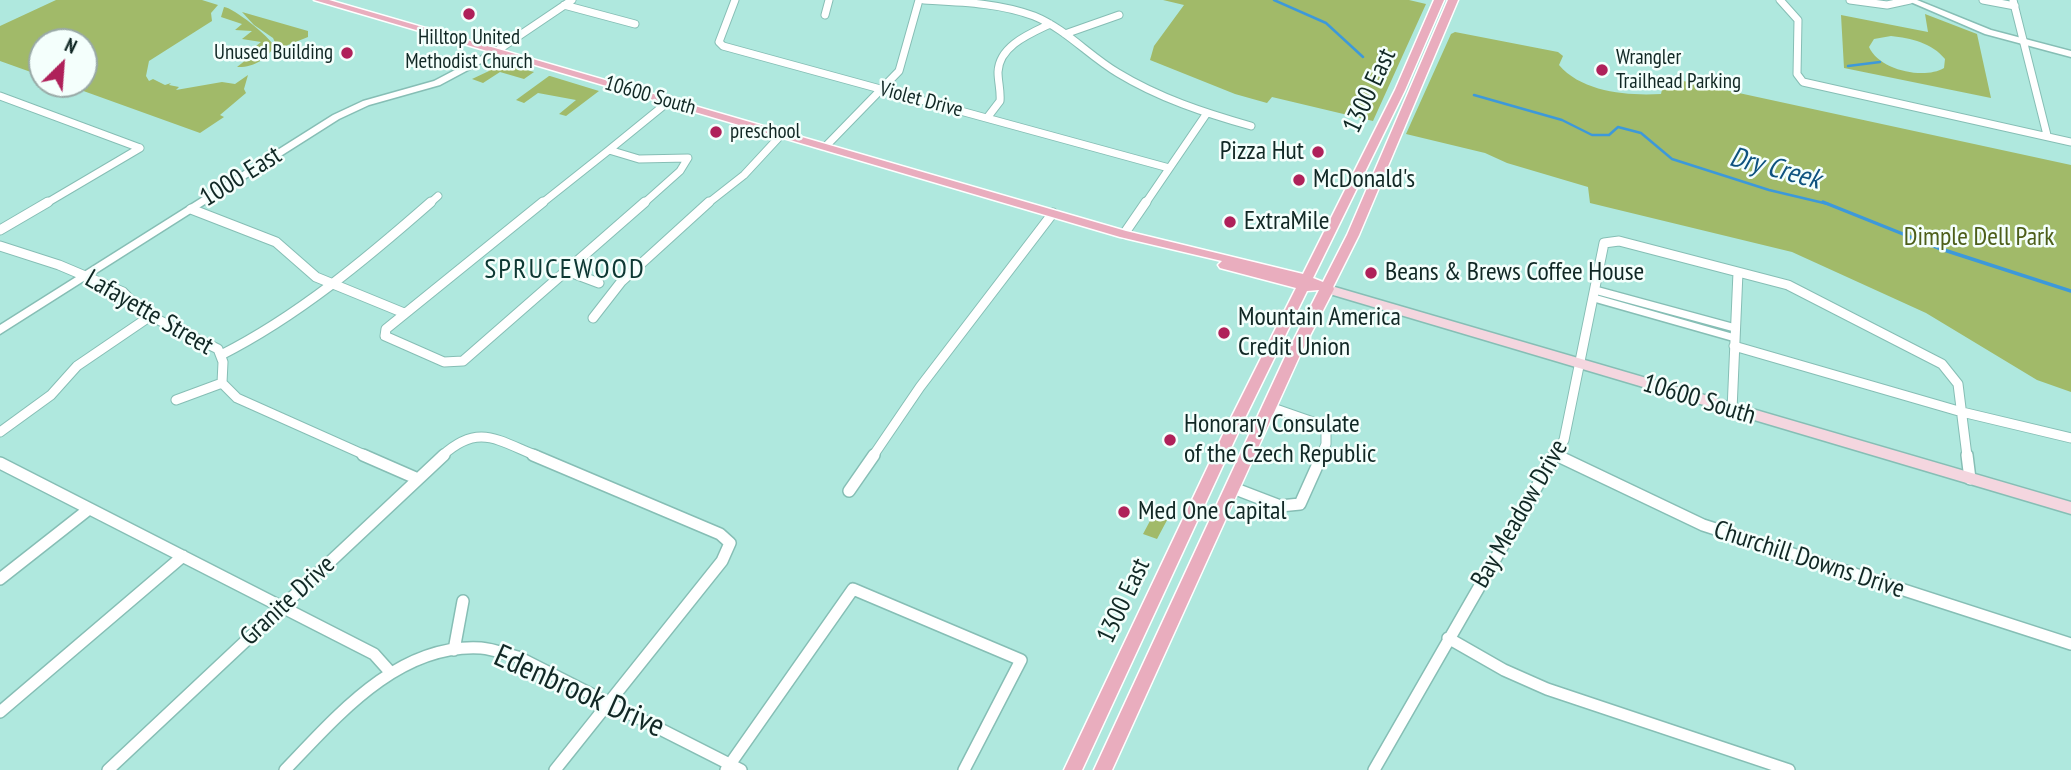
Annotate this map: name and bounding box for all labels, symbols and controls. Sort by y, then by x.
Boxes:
marker: Hilltop United Methodist Church [461,6,477,22]
place label: Hilltop United Methodist Church [405,25,533,75]
north arrow [28,28,98,98]
text: N [61,33,81,59]
place label: Unused Building [214,40,333,66]
street label: 1300 East [1337,44,1403,138]
marker: Unused Building [339,45,355,61]
place label: Wrangler Trailhead Parking [1616,45,1741,95]
marker: Wrangler Trailhead Parking [1594,62,1610,78]
street label: 10600 South [601,71,699,121]
street label: Violet Drive [877,77,965,123]
place label: preschool [730,119,800,145]
marker: preschool [708,124,724,140]
place label: Pizza Hut [1220,136,1304,168]
street label: 1000 East [195,140,287,214]
water label: Dry Creek [1726,141,1824,197]
marker: Pizza Hut [1310,144,1326,160]
place label: McDonald's [1313,164,1415,196]
marker: McDonald's [1291,172,1307,188]
place label: ExtraMile [1244,206,1330,238]
marker: ExtraMile [1222,214,1238,230]
park label: Dimple Dell Park [1904,222,2054,254]
district label: SPRUCEWOOD [486,253,644,287]
place label: Beans & Brews Coffee House [1385,257,1644,289]
street label: Lafayette Street [79,264,219,362]
marker: Beans & Brews Coffee House [1363,265,1379,281]
place label: Mountain America Credit Union [1238,302,1401,364]
marker: Mountain America Credit Union [1216,325,1232,341]
street label: 10600 South [1639,368,1759,432]
place label: Honorary Consulate of the Czech Republic [1184,409,1376,471]
marker: Honorary Consulate of the Czech Republic [1162,432,1178,448]
street label: Bay Meadow Drive [1465,434,1575,594]
place label: Med One Capital [1138,496,1287,528]
marker: Med One Capital [1116,504,1132,520]
street label: Churchill Downs Drive [1710,514,1908,606]
street label: Granite Drive [234,549,342,653]
street label: 1300 East [1091,554,1157,648]
street label: Edenbrook Drive [488,637,670,747]

